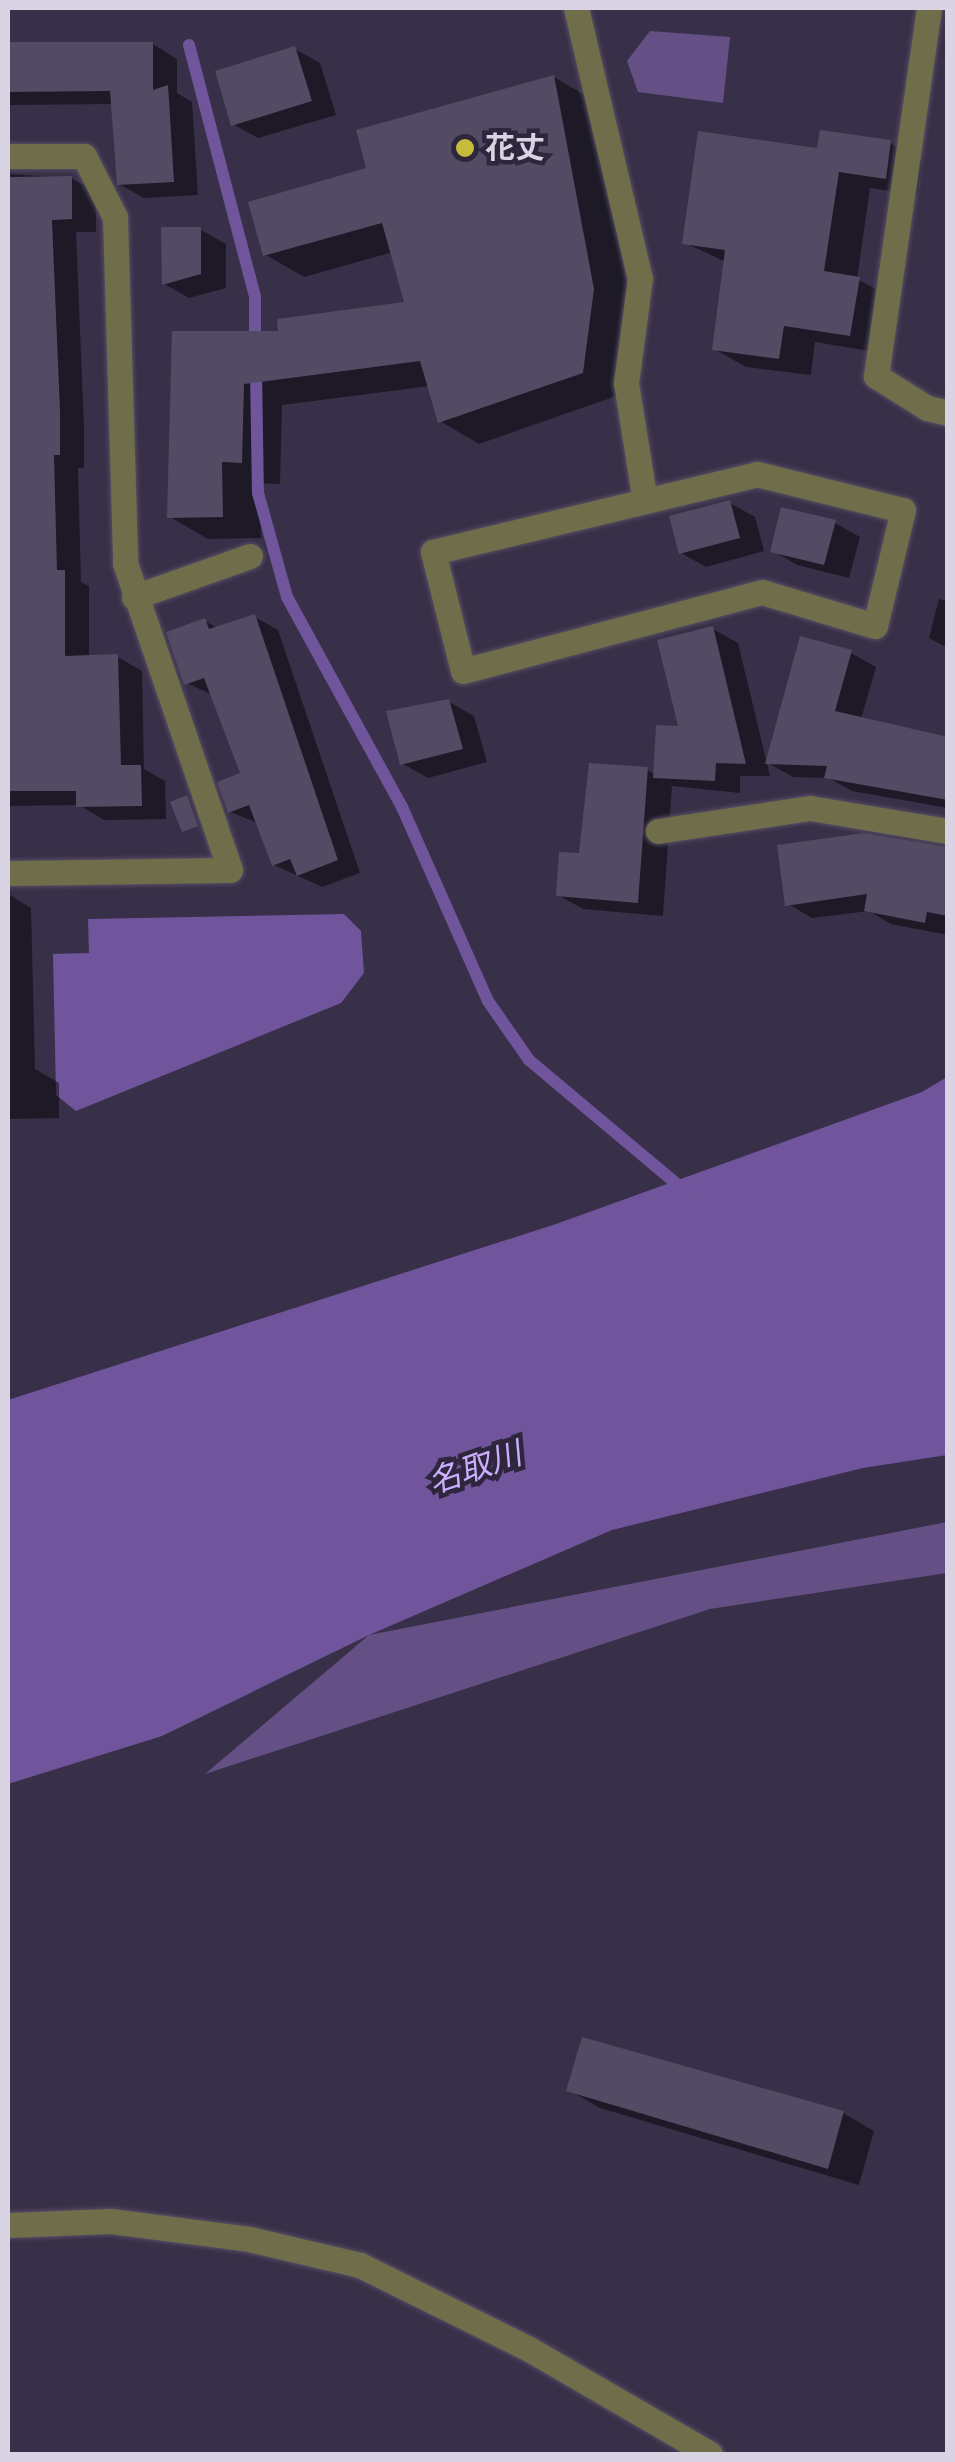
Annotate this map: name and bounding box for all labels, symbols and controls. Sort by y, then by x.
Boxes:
place label: 花丈 [485,130,545,166]
marker: 花丈 [454,137,476,159]
water label: 名取川 [423,1434,527,1502]

